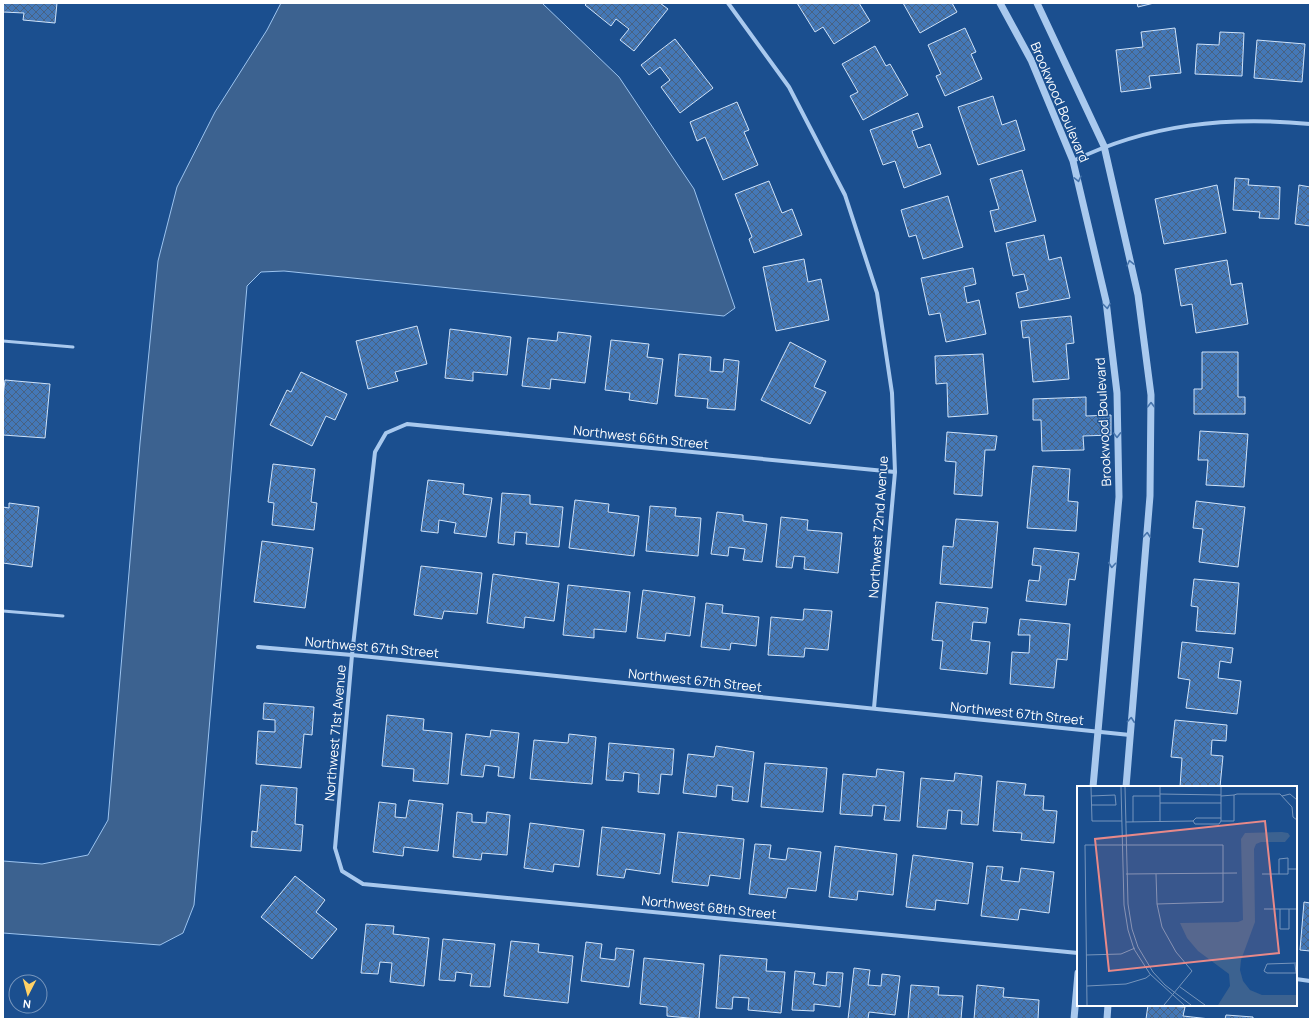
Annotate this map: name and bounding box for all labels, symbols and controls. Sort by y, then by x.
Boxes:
street label: Brookwood Boulevard [1026,39,1094,165]
one-way arrow [1073,176,1081,182]
one-way arrow [1127,260,1135,266]
one-way arrow [1102,303,1111,309]
street label: Brookwood Boulevard [1091,357,1115,487]
one-way arrow [1147,402,1155,408]
street label: Northwest 66th Street [572,421,710,453]
one-way arrow [1113,432,1121,438]
street label: Northwest 72nd Avenue [864,455,892,599]
one-way arrow [1142,532,1151,538]
one-way arrow [1108,562,1117,568]
street label: Northwest 67th Street [304,632,440,662]
street label: Northwest 71st Avenue [320,664,350,802]
street label: Northwest 67th Street [627,664,763,696]
street label: Northwest 67th Street [949,697,1085,729]
one-way arrow [1127,717,1136,723]
inset map [1077,786,1297,1006]
street label: Northwest 68th Street [641,891,777,923]
north arrow [8,974,48,1014]
text: N [22,997,32,1012]

